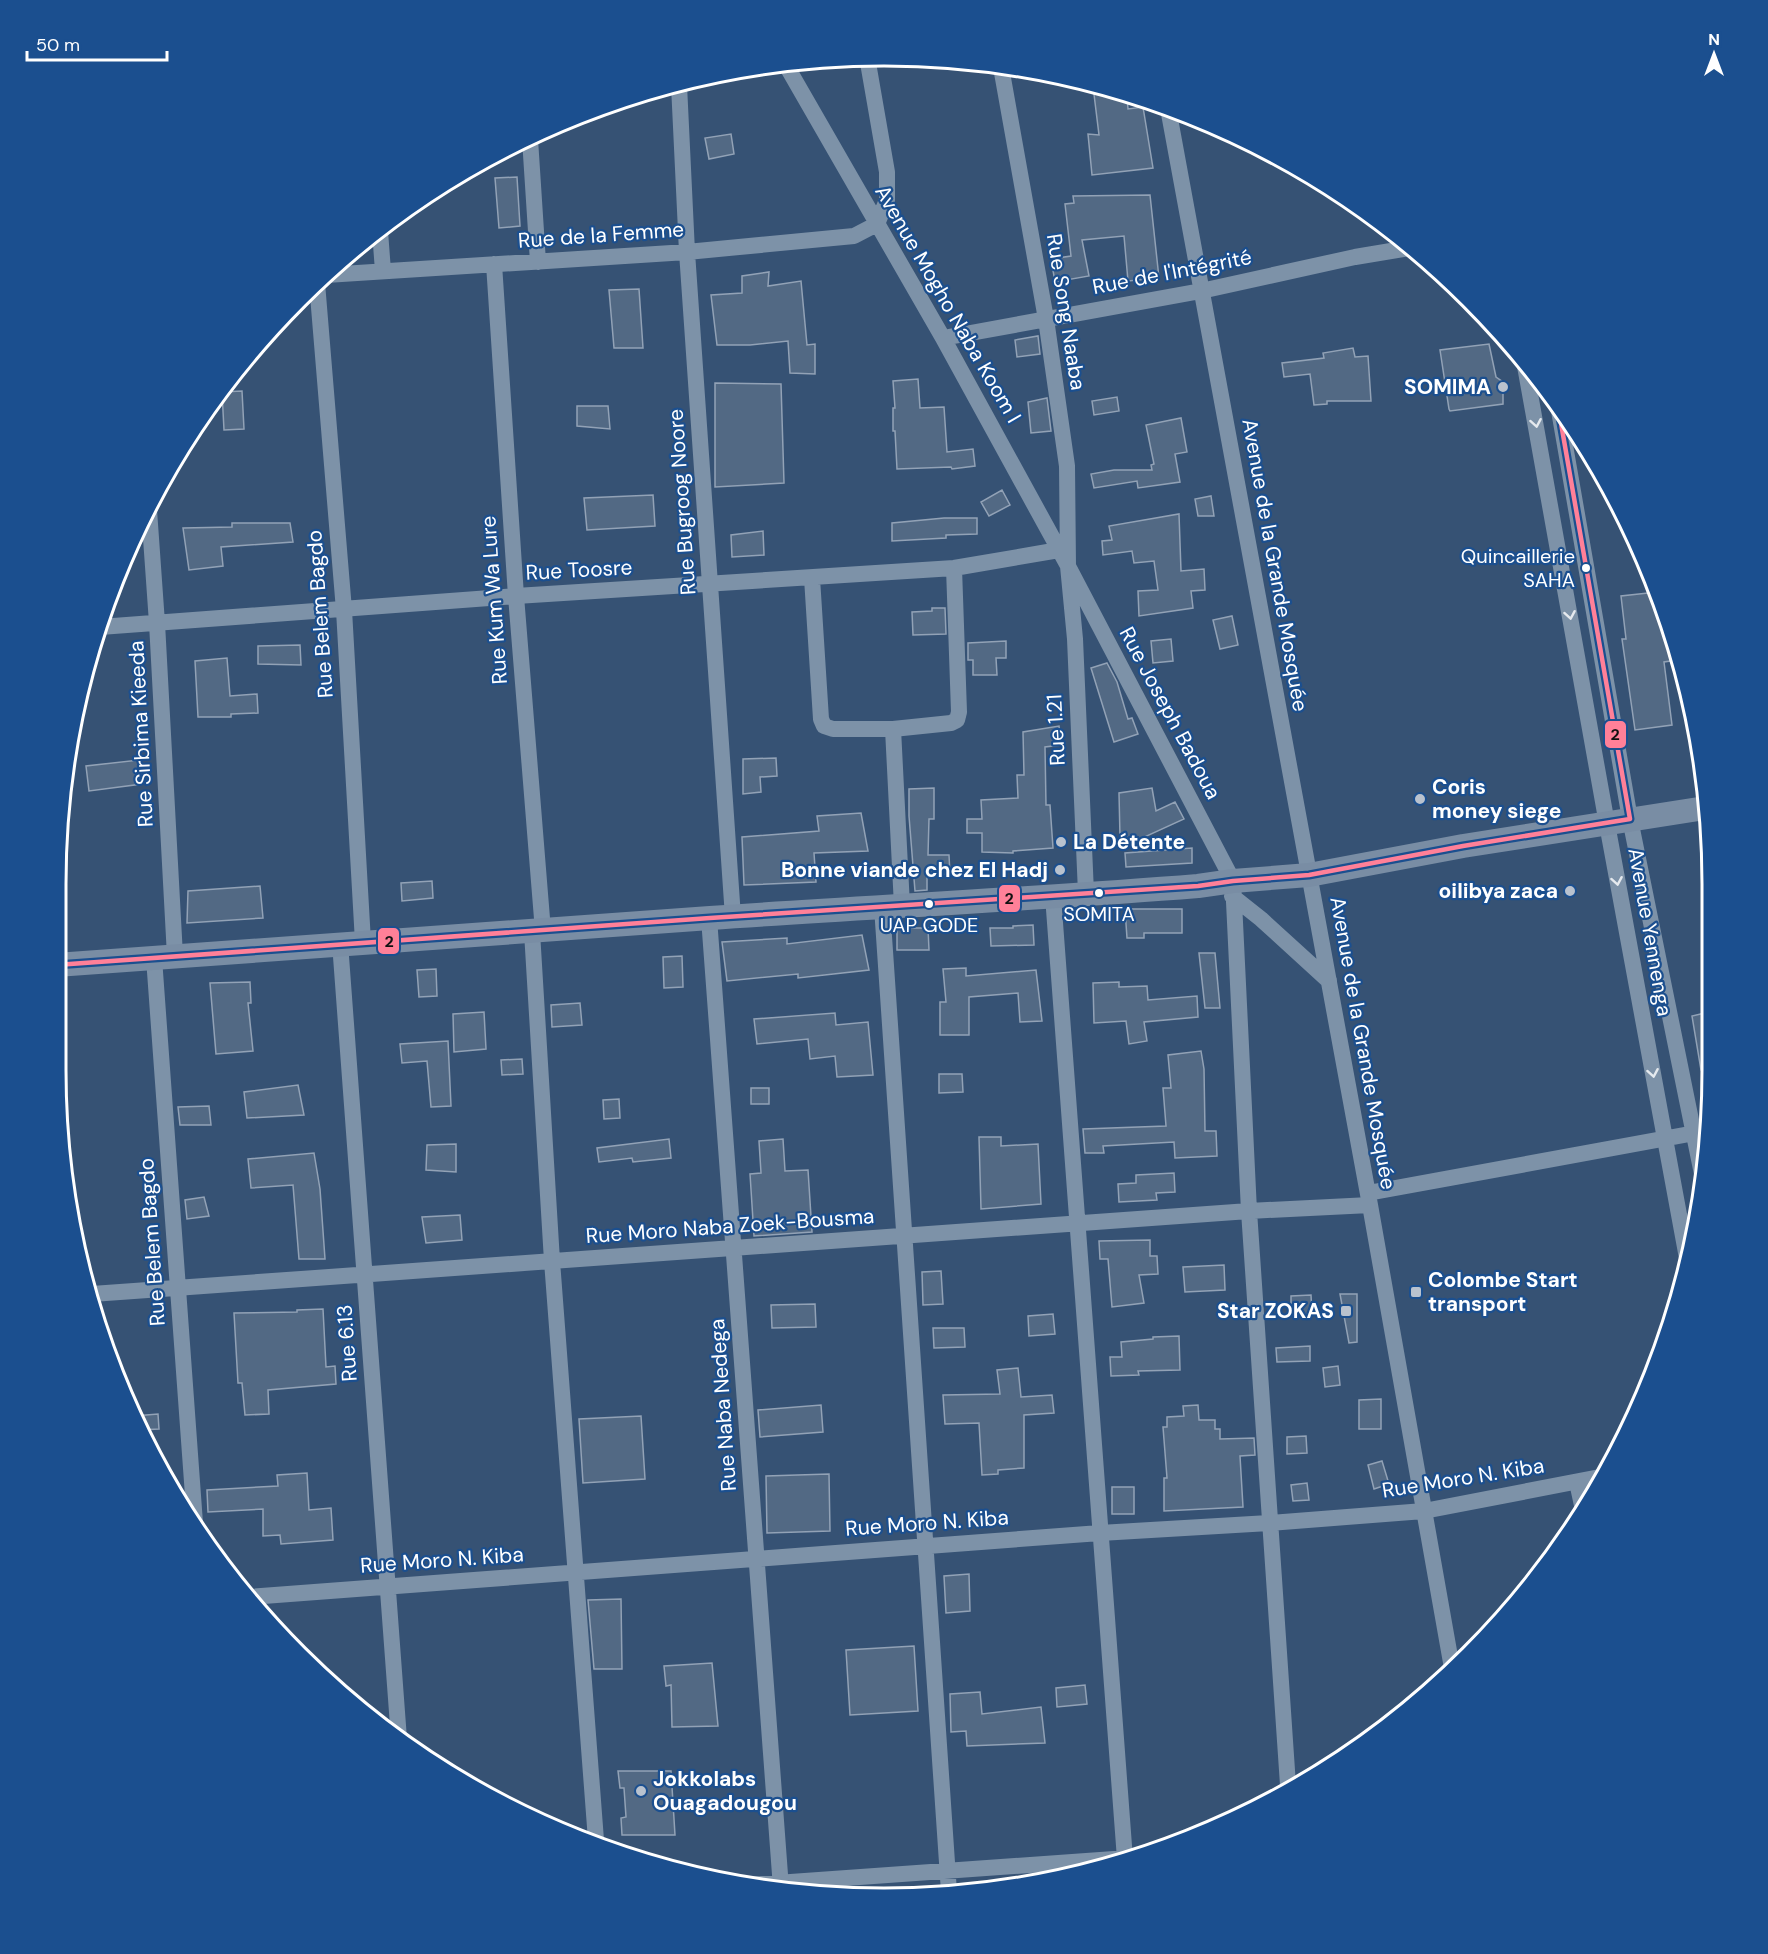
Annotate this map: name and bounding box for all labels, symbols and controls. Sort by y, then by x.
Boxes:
scale bar [27,24,166,62]
north arrow [1684,24,1744,84]
text: N [1708,29,1720,50]
text: 50 m [36,33,80,57]
street label: Avenue Mogho Naba Koom I [868,180,1028,428]
street label: Rue de la Femme [517,215,685,255]
street label: Rue Song Naaba [1040,232,1092,392]
street label: Rue de l'Intégrité [1090,243,1254,301]
place label: SOMIMA [1404,373,1491,401]
marker: SOMIMA [1496,380,1510,394]
street label: Rue Bugroog Noore [662,408,702,596]
street label: Avenue de la Grande Mosquée [1235,416,1315,714]
one-way arrow [1529,419,1541,428]
street label: Rue Kum Wa Lure [474,515,514,685]
street label: Rue Belem Bagdo [300,529,340,699]
place label: Quincaillerie SAHA [1461,543,1575,593]
street label: Rue Toosre [525,553,633,587]
marker: Quincaillerie SAHA [1580,562,1592,574]
one-way arrow [1563,610,1576,620]
street label: Rue Joseph Badoua [1113,622,1227,804]
street label: Rue Sirbima Kieeda [122,640,160,828]
street label: Rue 1.21 [1040,694,1072,766]
line badge: 2 [1604,720,1627,749]
text: 2 [1610,724,1620,745]
place label: Coris money siege [1432,773,1561,825]
marker: Coris money siege [1413,792,1427,806]
place label: La Détente [1073,828,1185,856]
marker: La Détente [1054,835,1068,849]
street label: Avenue Yennenga [1621,846,1679,1018]
place label: Bonne viande chez El Hadj [781,856,1048,884]
marker: Bonne viande chez El Hadj [1053,863,1067,877]
one-way arrow [1610,876,1623,886]
place label: oilibya zaca [1439,877,1558,905]
line badge: 2 [998,884,1021,913]
marker: oilibya zaca [1563,884,1577,898]
marker: SOMITA [1093,887,1105,899]
text: 2 [1004,888,1014,909]
street label: Avenue de la Grande Mosquée [1323,894,1403,1192]
marker: UAP GODE [923,898,935,910]
place label: SOMITA [1063,901,1135,927]
place label: UAP GODE [880,912,978,938]
line badge: 2 [377,927,400,955]
text: 2 [384,931,394,952]
one-way arrow [1646,1068,1658,1078]
street label: Rue Belem Bagdo [132,1157,172,1327]
street label: Rue Moro Naba Zoek-Bousma [585,1202,875,1250]
place label: Colombe Start transport [1428,1266,1578,1318]
marker: Colombe Start transport [1409,1285,1423,1299]
place label: Star ZOKAS [1217,1297,1334,1325]
street label: Rue 6.13 [330,1304,364,1382]
marker: Star ZOKAS [1339,1304,1353,1318]
street label: Rue Naba Nedega [703,1318,743,1492]
street label: Rue Moro N. Kiba [1380,1451,1546,1505]
street label: Rue Moro N. Kiba [844,1503,1010,1543]
street label: Rue Moro N. Kiba [359,1540,525,1580]
place label: Jokkolabs Ouagadougou [653,1765,797,1817]
marker: Jokkolabs Ouagadougou [634,1784,648,1798]

